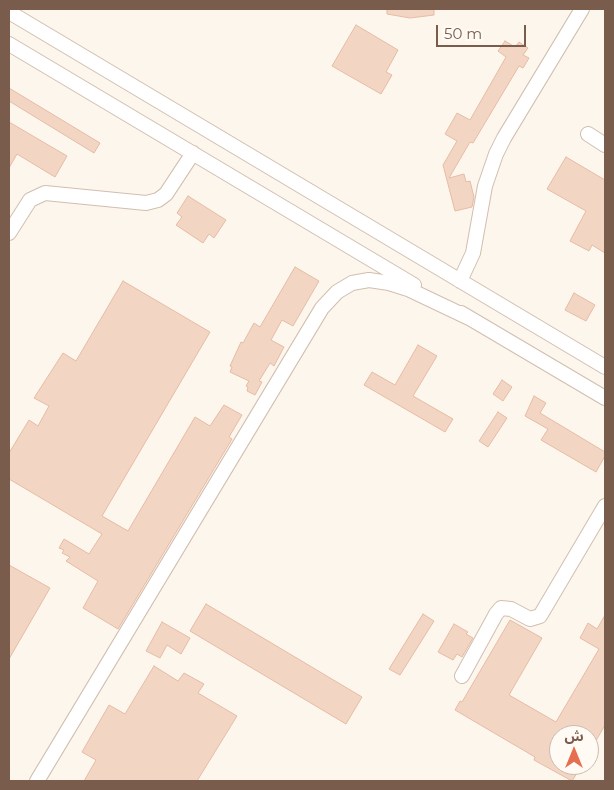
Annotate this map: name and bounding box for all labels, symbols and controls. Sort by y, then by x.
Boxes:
scale bar [439,15,529,47]
text: 50 m [444,24,482,43]
north arrow [549,725,599,775]
text: ش [564,727,584,745]

